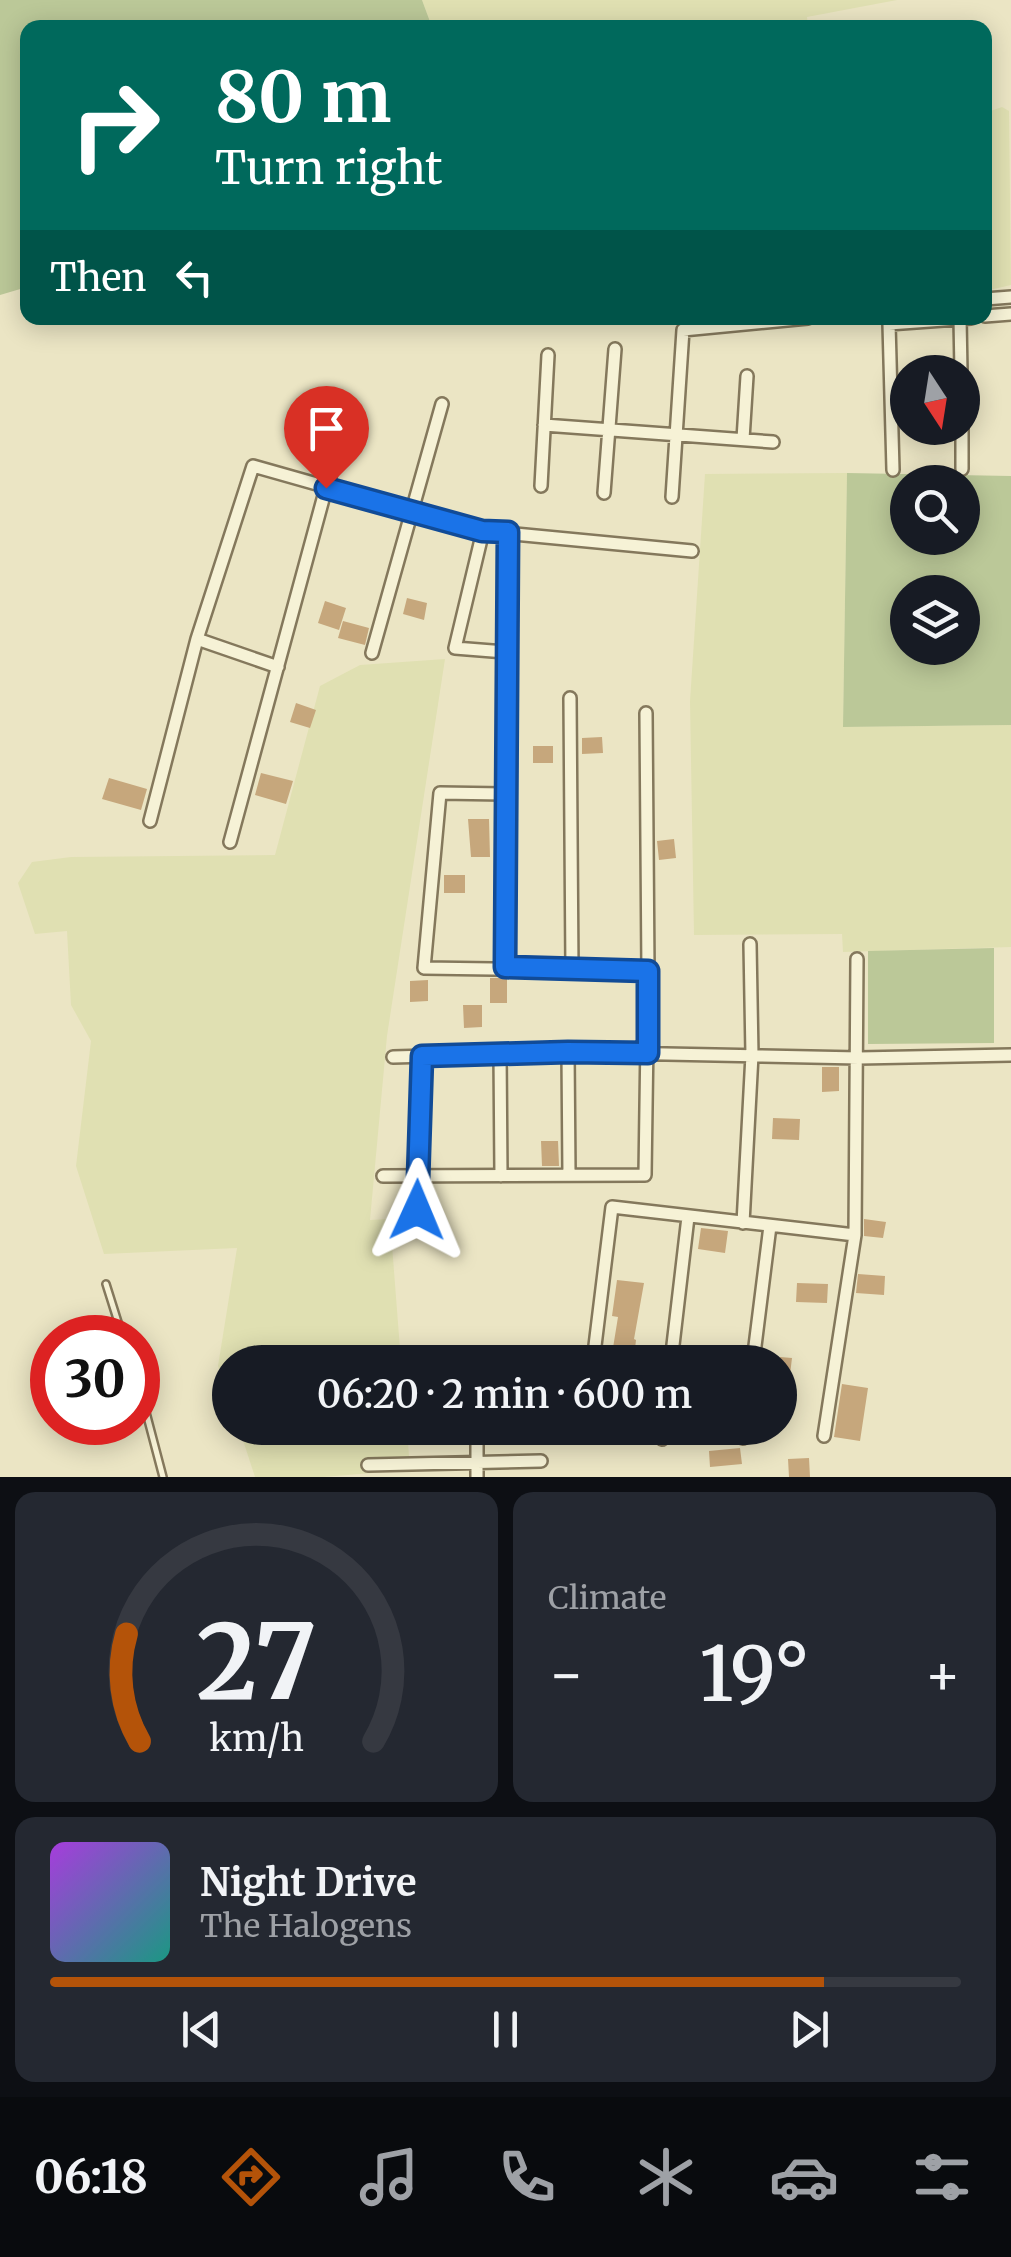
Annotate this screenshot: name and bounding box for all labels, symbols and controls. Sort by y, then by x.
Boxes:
text: 80 m [215,53,391,141]
icon: right [50,60,180,190]
text: Turn right [215,140,443,196]
icon: left [167,250,222,305]
text: Then [50,254,147,301]
north arrow [890,355,980,445]
map controls [890,355,980,665]
pin [284,386,369,489]
icon: arrive [299,401,354,456]
button: search [890,465,980,555]
button: layers [890,575,980,665]
position arrow [365,1158,469,1262]
speed limit sign: 30 [30,1315,160,1445]
text: 06:20 · 2 min · 600 m [317,1371,692,1418]
text: Climate [548,1578,666,1618]
text: 27 [196,1597,317,1727]
text: 19° [699,1627,810,1721]
text: − [548,1640,585,1709]
text: + [924,1640,961,1709]
text: km/h [209,1716,304,1761]
text: Night Drive [200,1859,417,1906]
text: The Halogens [200,1906,412,1946]
icon: previous [174,2002,229,2057]
icon: pause [478,2002,533,2057]
icon: next [782,2002,837,2057]
icon: directions [216,2142,286,2212]
icon: music [354,2142,424,2212]
icon: phone [492,2142,562,2212]
icon: climate [631,2142,701,2212]
icon: car [769,2142,839,2212]
icon: filters [907,2142,977,2212]
text: 06:18 [34,2149,148,2205]

